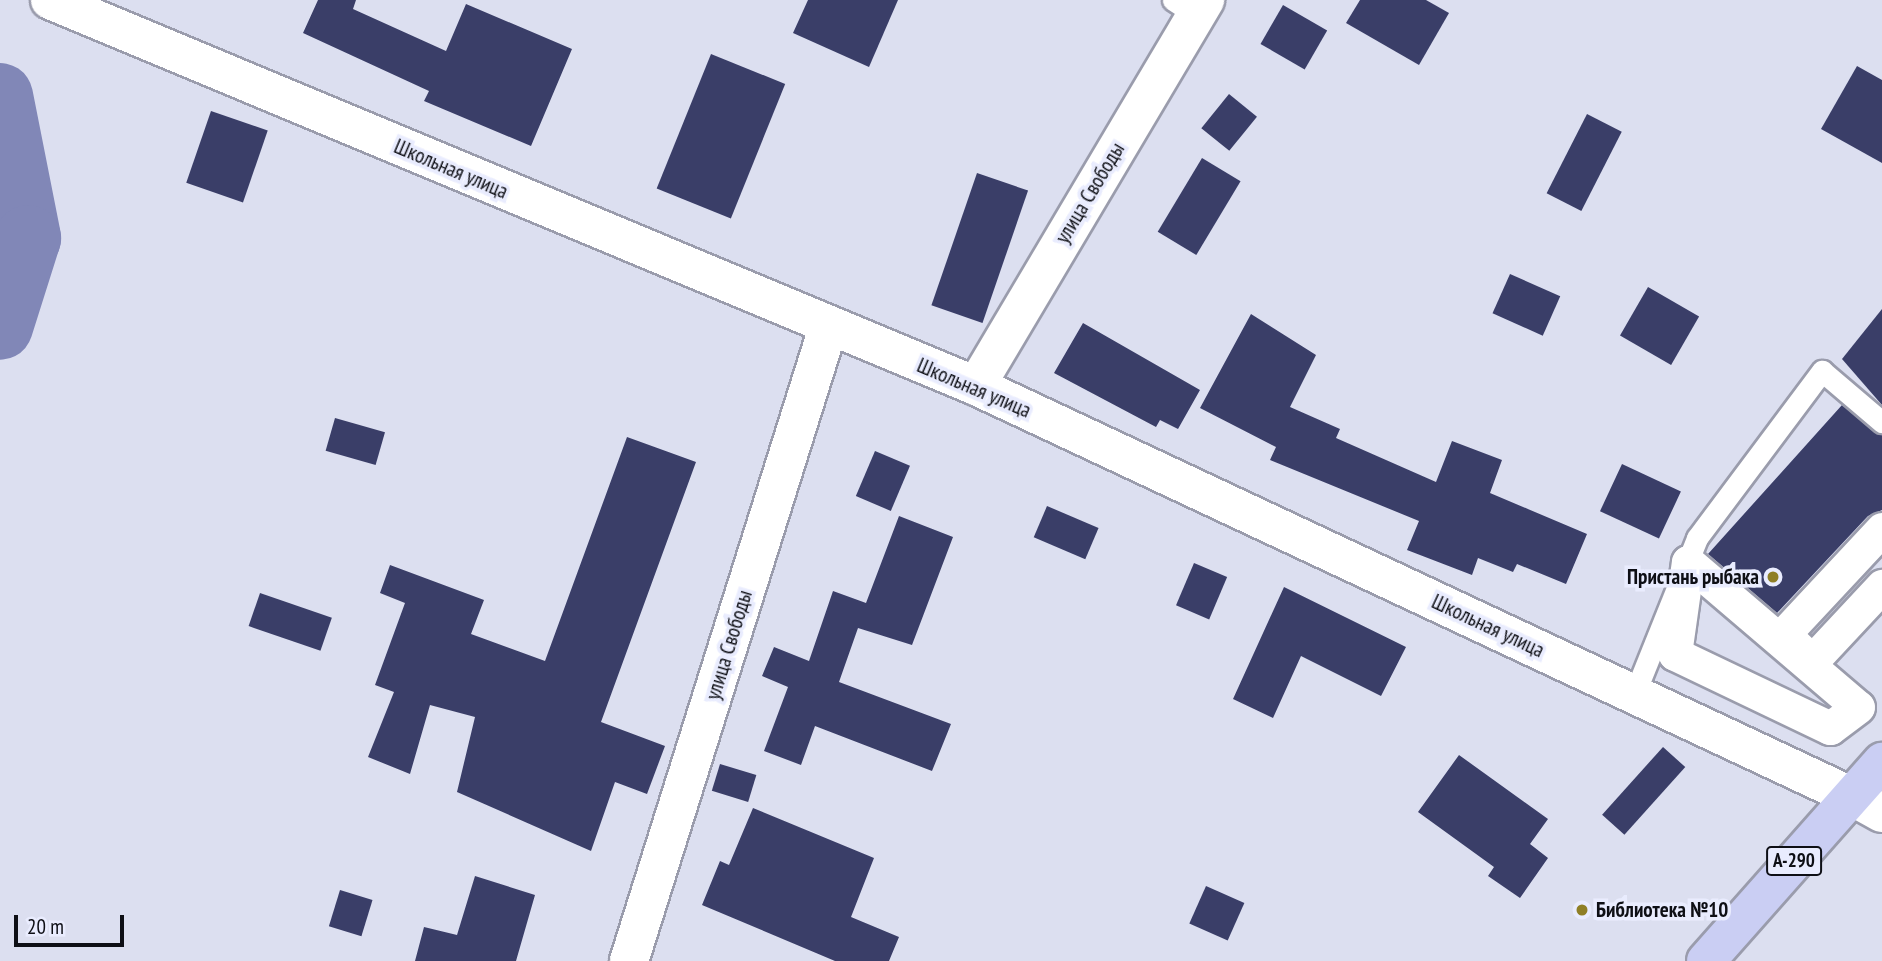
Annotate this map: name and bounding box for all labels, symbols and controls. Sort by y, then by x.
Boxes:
street label: Школьная улица [390,134,512,204]
street label: улица Свободы [1050,138,1130,248]
street label: Школьная улица [913,353,1035,423]
place label: Пристань рыбака [1627,564,1759,590]
marker: Пристань рыбака [1765,569,1781,585]
street label: улица Свободы [700,587,758,703]
street label: Школьная улица [1428,589,1548,663]
road number: А-290 [1766,846,1822,876]
place label: Библиотека №10 [1596,897,1728,923]
scale bar [18,902,128,946]
marker: Библиотека №10 [1574,902,1590,918]
text: 20 m [27,913,64,940]

